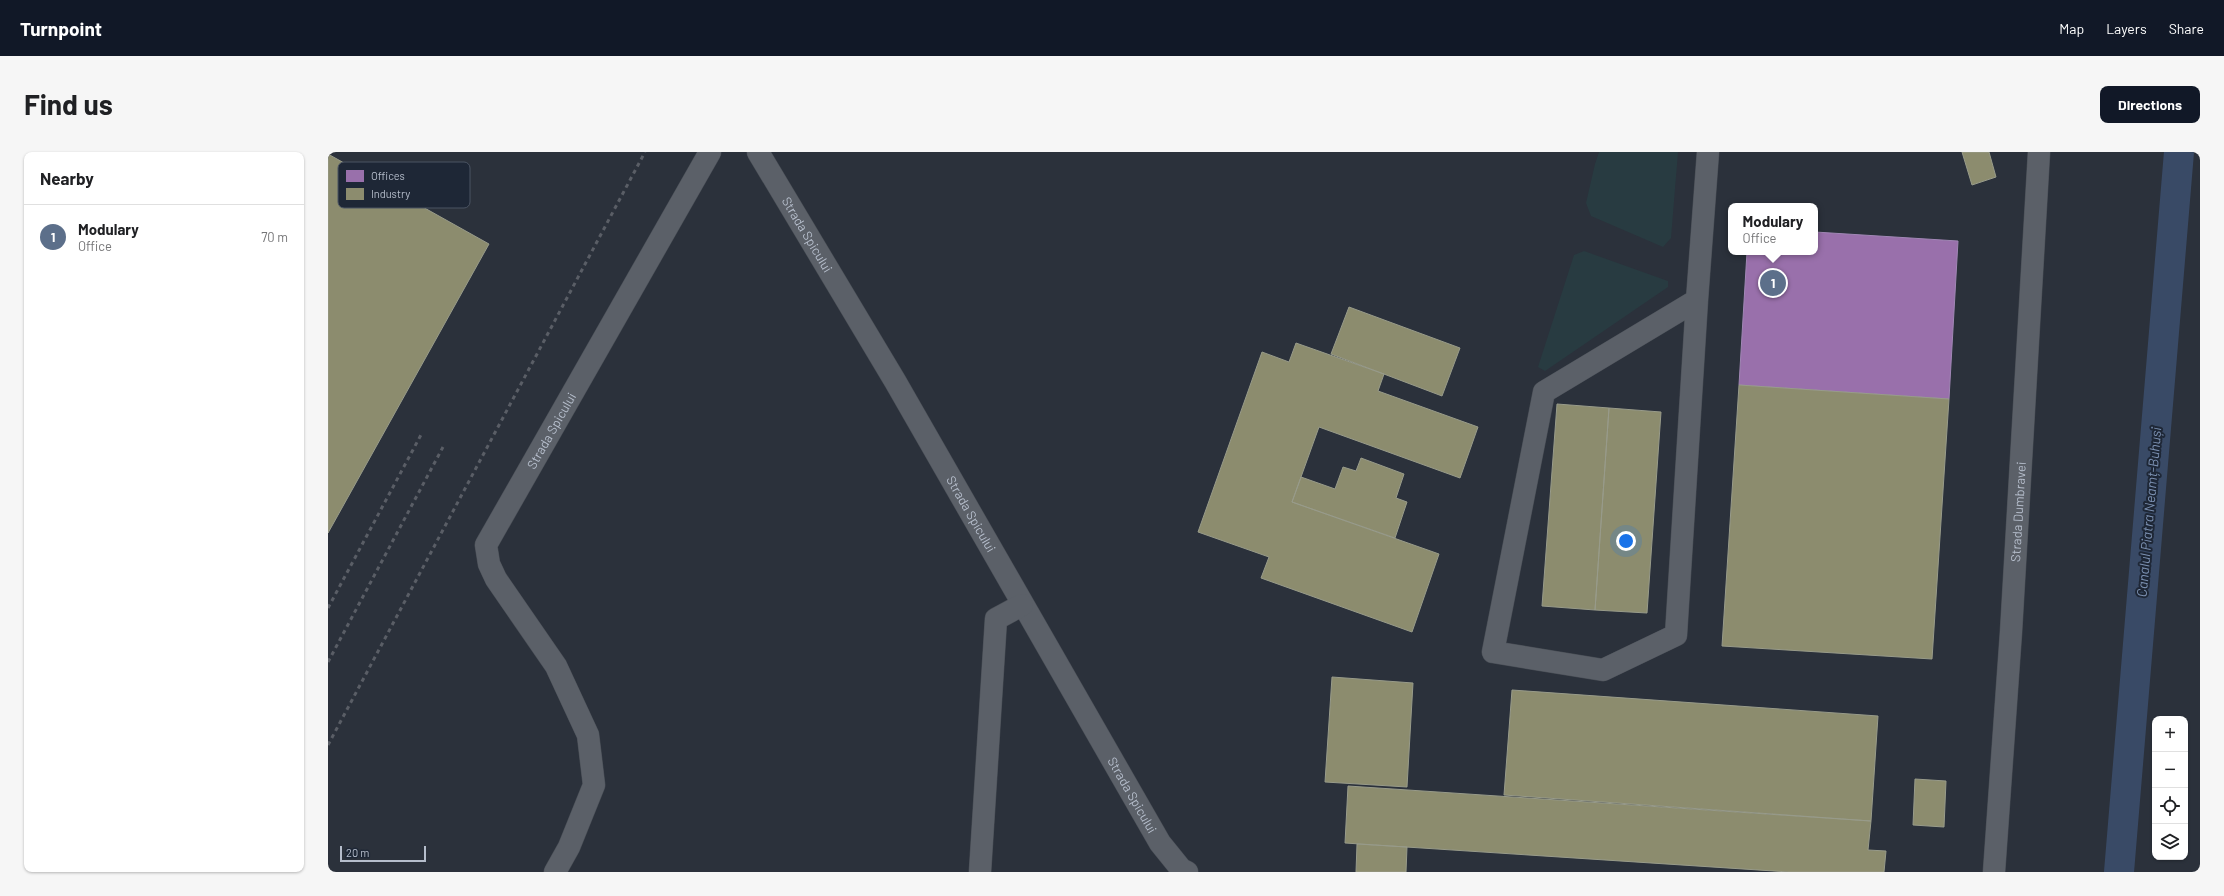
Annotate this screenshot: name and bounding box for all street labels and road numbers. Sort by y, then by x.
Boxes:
street label: Strada Spicului [779,194,836,275]
street label: Strada Spicului [523,390,579,472]
street label: Strada Dumbravei [2007,461,2029,562]
street label: Strada Spicului [943,473,999,555]
street label: Strada Spicului [1104,754,1161,836]

